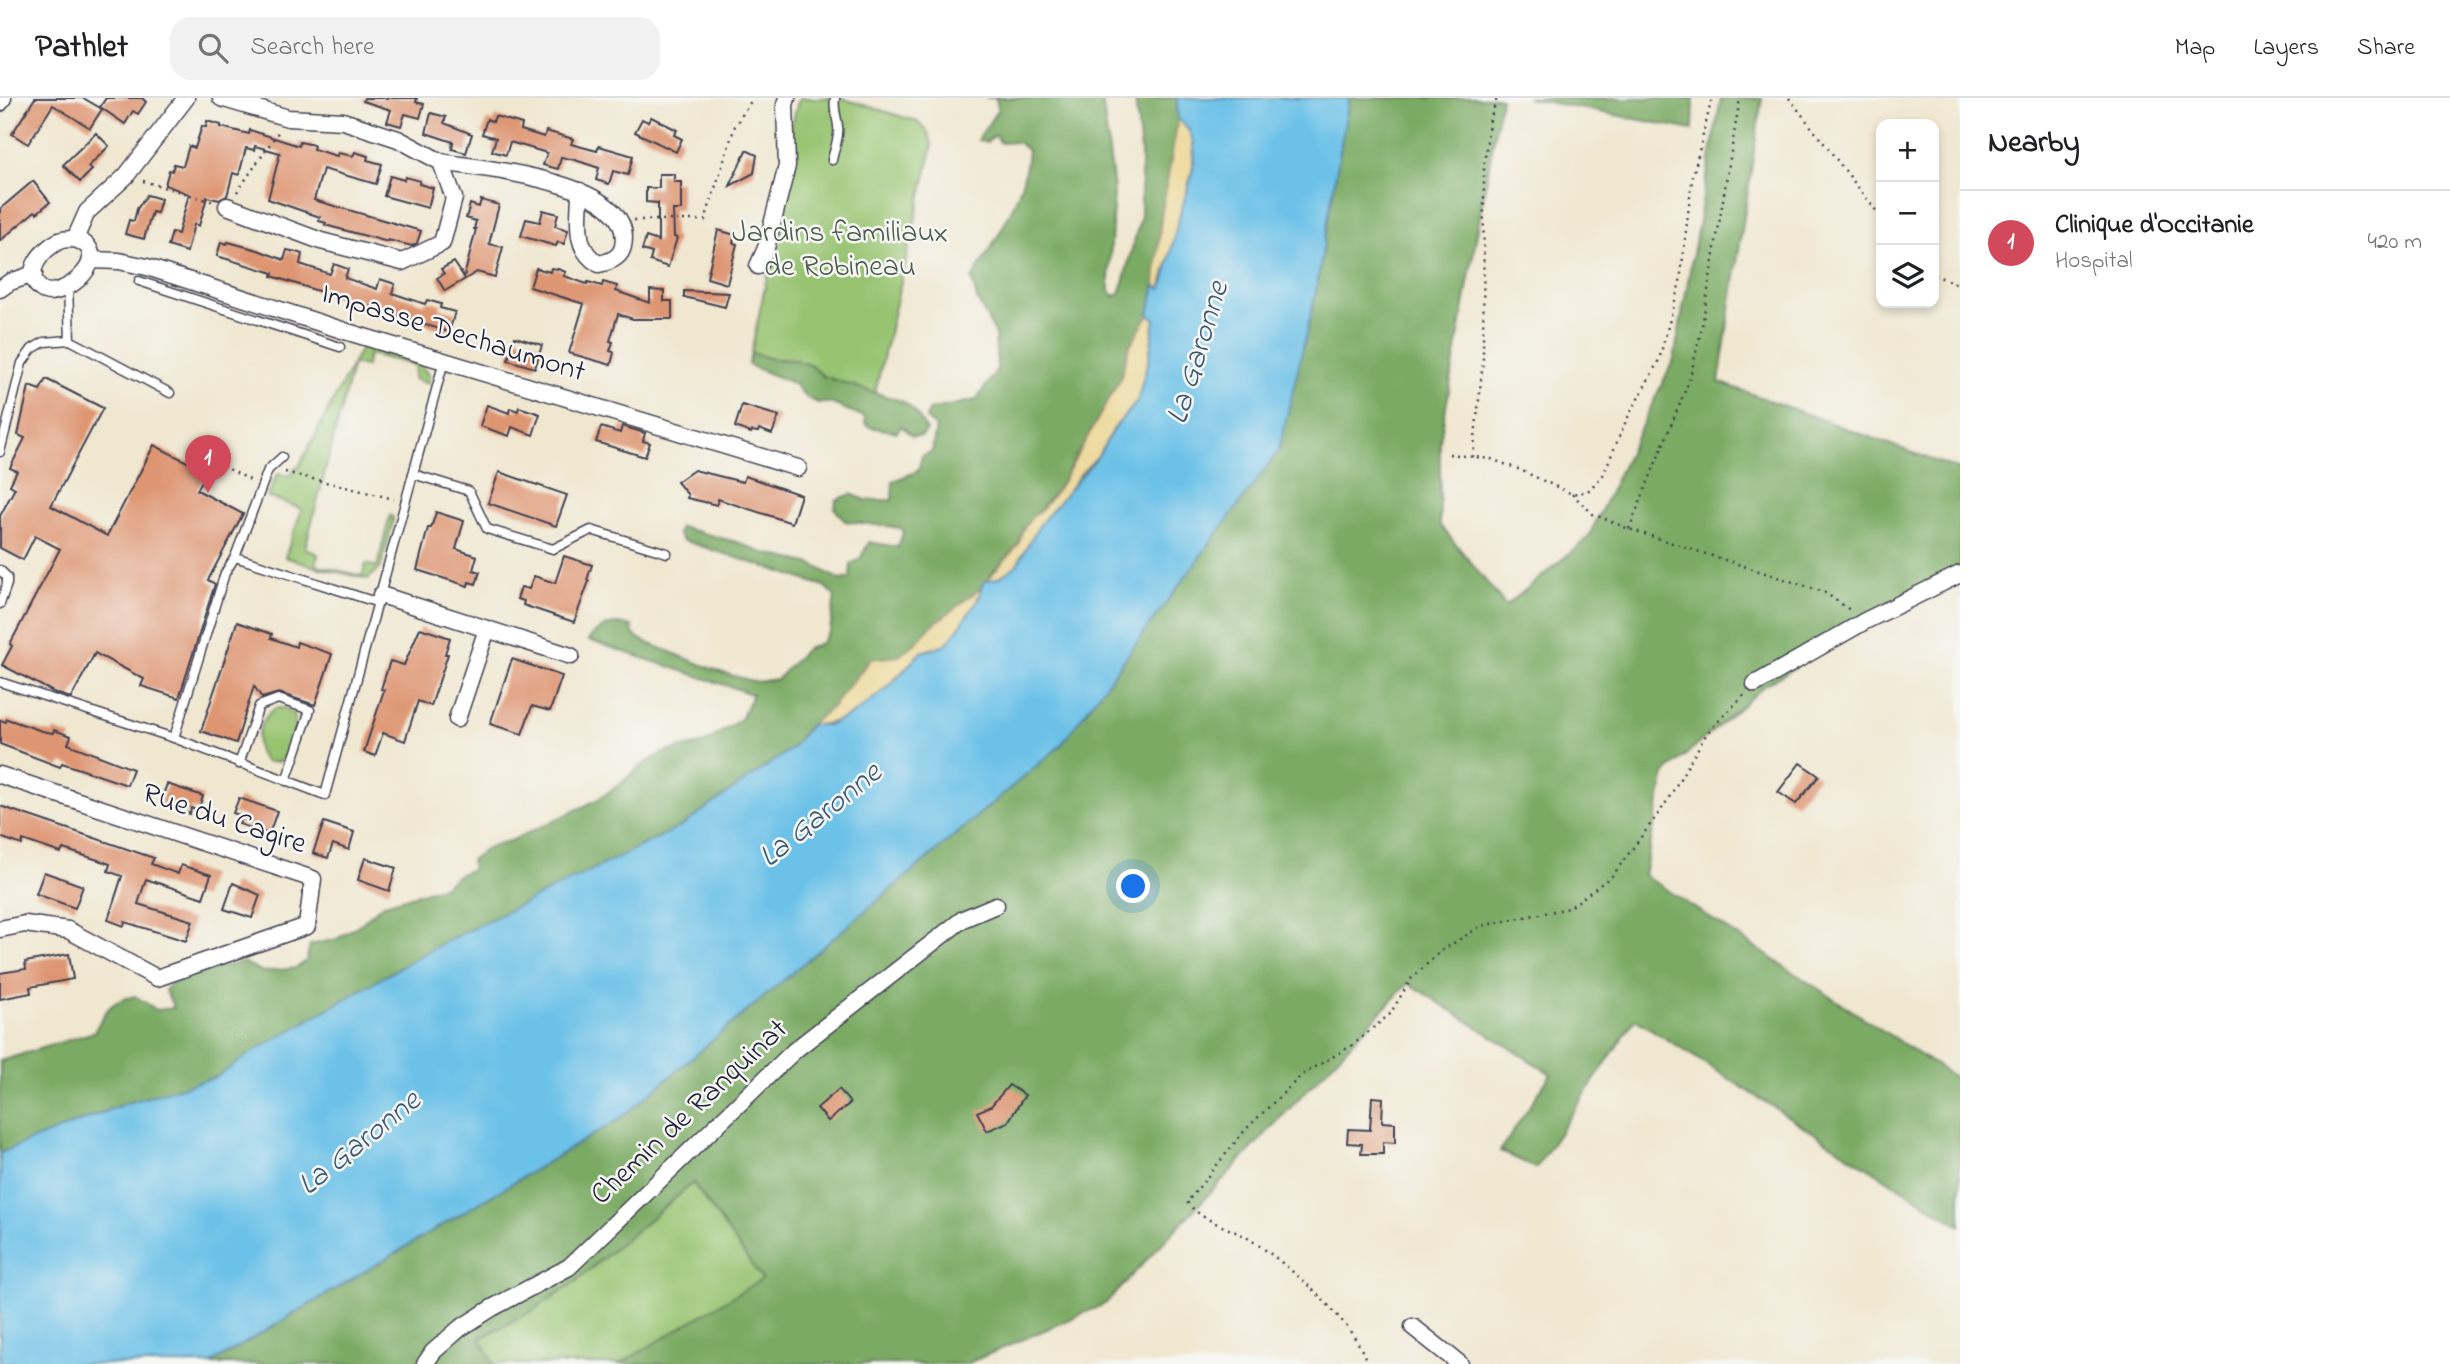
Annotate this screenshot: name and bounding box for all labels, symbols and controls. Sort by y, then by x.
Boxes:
search box [170,17,660,80]
text: Pathlet [35,24,128,72]
icon: search [194,29,232,67]
text: Search here [250,29,375,67]
text: Map [2175,31,2215,66]
text: Layers [2253,31,2319,66]
text: Share [2357,31,2415,66]
map controls [1876,119,1939,308]
button: + [1876,119,1939,182]
text: Nearby [1988,122,2080,166]
button: − [1876,182,1939,245]
text: Clinique d'Occitanie [2055,207,2254,245]
park label: Jardins familiaux de Robineau [732,212,948,290]
text: 1 [2007,226,2015,259]
text: 420 m [2368,226,2422,259]
button: layers [1876,245,1939,308]
text: Hospital [2055,245,2133,278]
street label: Impasse Dechaumont [315,273,591,395]
water label: La Garonne [1155,274,1243,430]
pin: 1 [185,435,231,493]
water label: La Garonne [749,750,894,880]
street label: Rue du Cagire [136,773,312,867]
your location [1116,869,1150,903]
street label: Chemin de Ranquinat [581,1009,799,1217]
water label: La Garonne [288,1078,433,1208]

